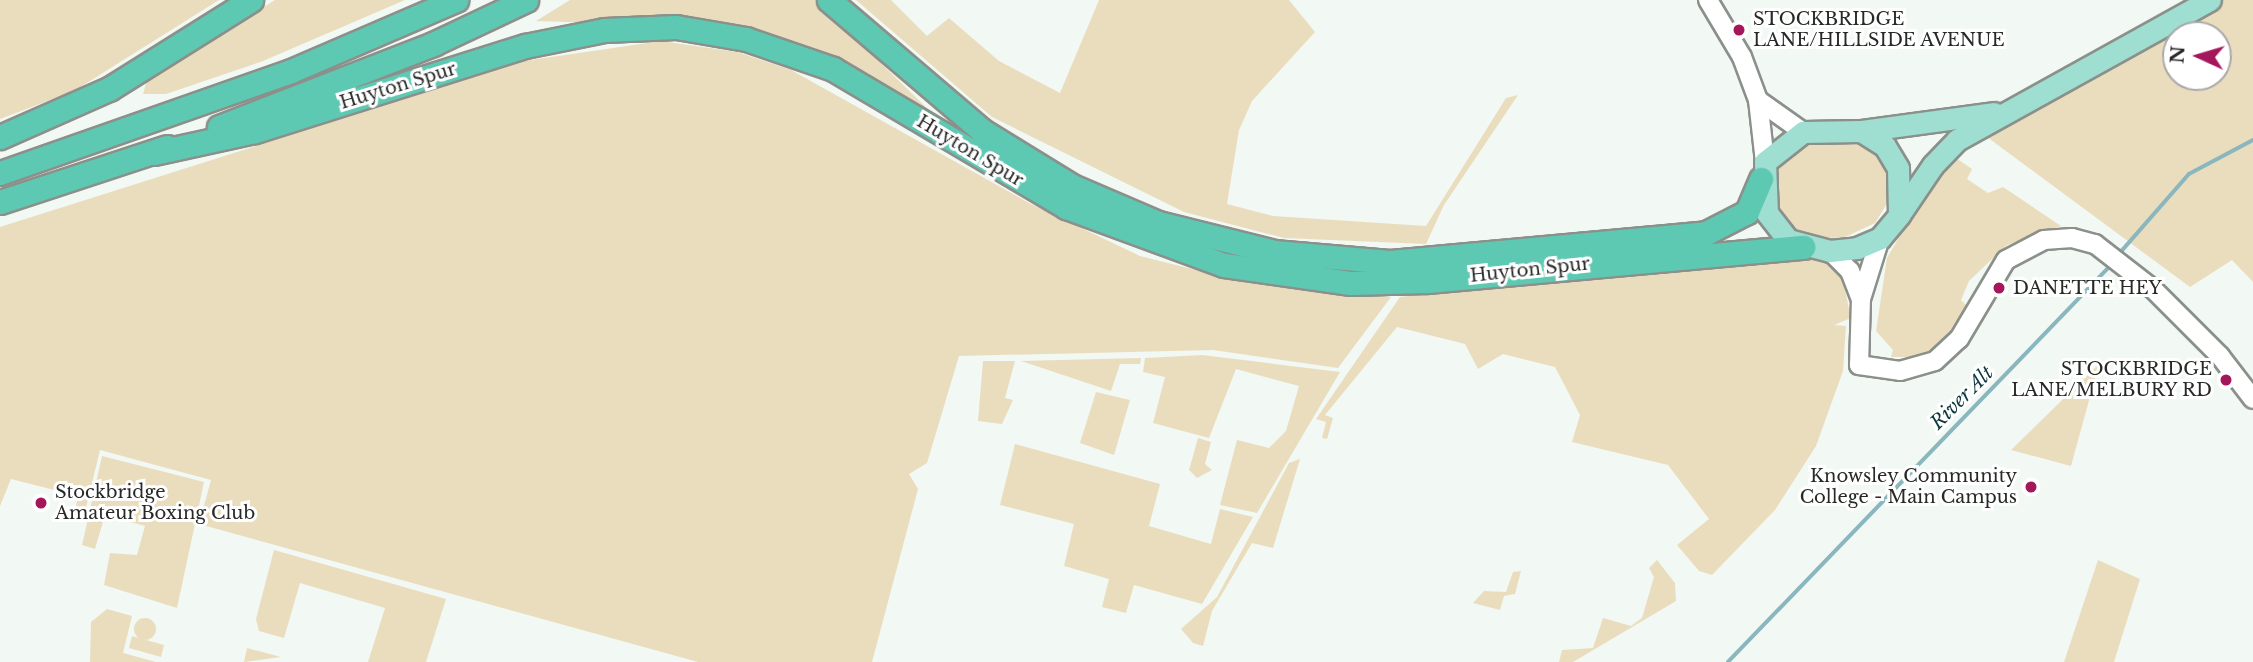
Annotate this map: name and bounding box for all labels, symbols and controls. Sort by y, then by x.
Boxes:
place label: STOCKBRIDGE LANE/HILLSIDE AVENUE [1753,9,2005,52]
north arrow [2162,21,2232,91]
marker: STOCKBRIDGE LANE/HILLSIDE AVENUE [1731,22,1747,38]
text: N [2165,45,2190,64]
street label: Huyton Spur [337,58,459,114]
street label: Huyton Spur [913,111,1027,191]
street label: Huyton Spur [1469,253,1591,287]
place label: DANETTE HEY [2013,277,2162,299]
marker: DANETTE HEY [1991,280,2007,296]
place label: STOCKBRIDGE LANE/MELBURY RD [2011,359,2212,402]
water label: River Alt [1925,361,1999,435]
marker: STOCKBRIDGE LANE/MELBURY RD [2218,372,2234,388]
place label: Knowsley Community College - Main Campus [1800,466,2017,508]
marker: Knowsley Community College - Main Campus [2023,479,2039,495]
place label: Stockbridge Amateur Boxing Club [55,482,256,524]
marker: Stockbridge Amateur Boxing Club [33,495,49,511]

